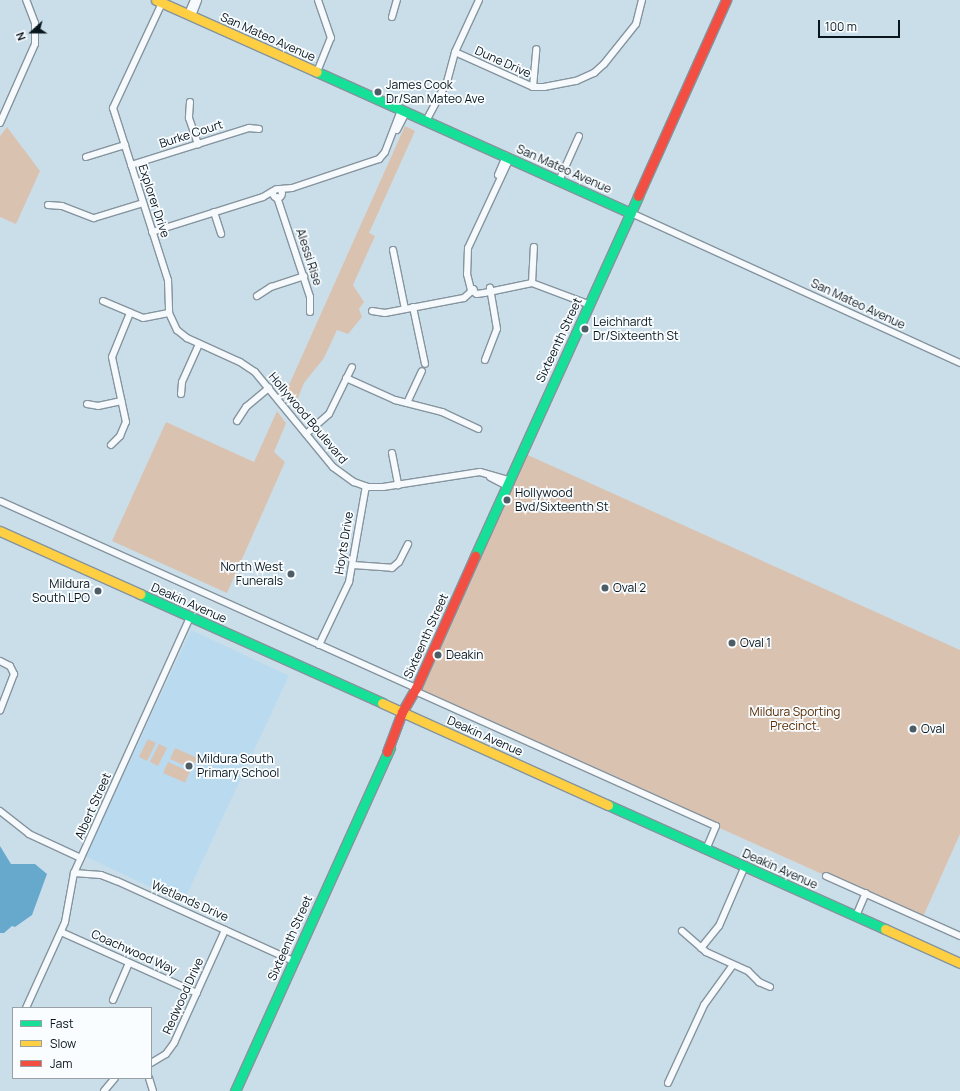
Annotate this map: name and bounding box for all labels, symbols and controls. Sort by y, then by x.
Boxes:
street label: San Mateo Avenue [218,10,318,64]
north arrow [12,12,52,52]
scale bar [820,12,902,38]
text: 100 m [825,18,857,35]
text: N [12,30,29,43]
street label: Dune Drive [473,43,533,81]
place label: James Cook Dr/San Mateo Ave [386,78,484,106]
marker: James Cook Dr/San Mateo Ave [373,87,383,97]
street label: Burke Court [157,117,225,151]
street label: San Mateo Avenue [514,142,614,196]
street label: Explorer Drive [135,163,173,239]
street label: Alessi Rise [293,227,325,287]
street label: San Mateo Avenue [809,276,907,332]
street label: Sixteenth Street [533,295,585,385]
place label: Leichhardt Dr/Sixteenth St [593,315,679,343]
marker: Leichhardt Dr/Sixteenth St [580,324,590,334]
street label: Hollywood Boulevard [266,369,350,467]
place label: Hollywood Bvd/Sixteenth St [515,486,609,514]
marker: Hollywood Bvd/Sixteenth St [502,495,512,505]
street label: Hoyts Drive [332,511,356,575]
place label: North West Funerals [220,560,283,588]
marker: North West Funerals [286,569,296,579]
place label: Mildura South LPO [32,577,90,605]
street label: Deakin Avenue [149,580,229,626]
place label: Oval 2 [613,581,646,595]
marker: Oval 2 [600,583,610,593]
marker: Mildura South LPO [93,586,103,596]
street label: Sixteenth Street [401,591,451,681]
place label: Oval 1 [740,636,771,650]
marker: Oval 1 [727,638,737,648]
place label: Deakin [446,648,483,662]
marker: Deakin [433,650,443,660]
park label: Mildura Sporting Precinct. [750,705,840,733]
street label: Deakin Avenue [445,713,525,759]
place label: Oval [921,722,945,736]
marker: Oval [908,724,918,734]
place label: Mildura South Primary School [197,752,279,780]
marker: Mildura South Primary School [184,761,194,771]
street label: Albert Street [72,771,114,841]
street label: Deakin Avenue [740,846,820,892]
street label: Wetlands Drive [149,878,231,924]
street label: Sixteenth Street [265,893,315,983]
street label: Coachwood Way [89,927,179,977]
street label: Redwood Drive [160,955,206,1037]
legend [12,1007,152,1079]
text: Fast [50,1015,74,1032]
text: Slow [50,1035,76,1052]
text: Jam [50,1055,72,1072]

